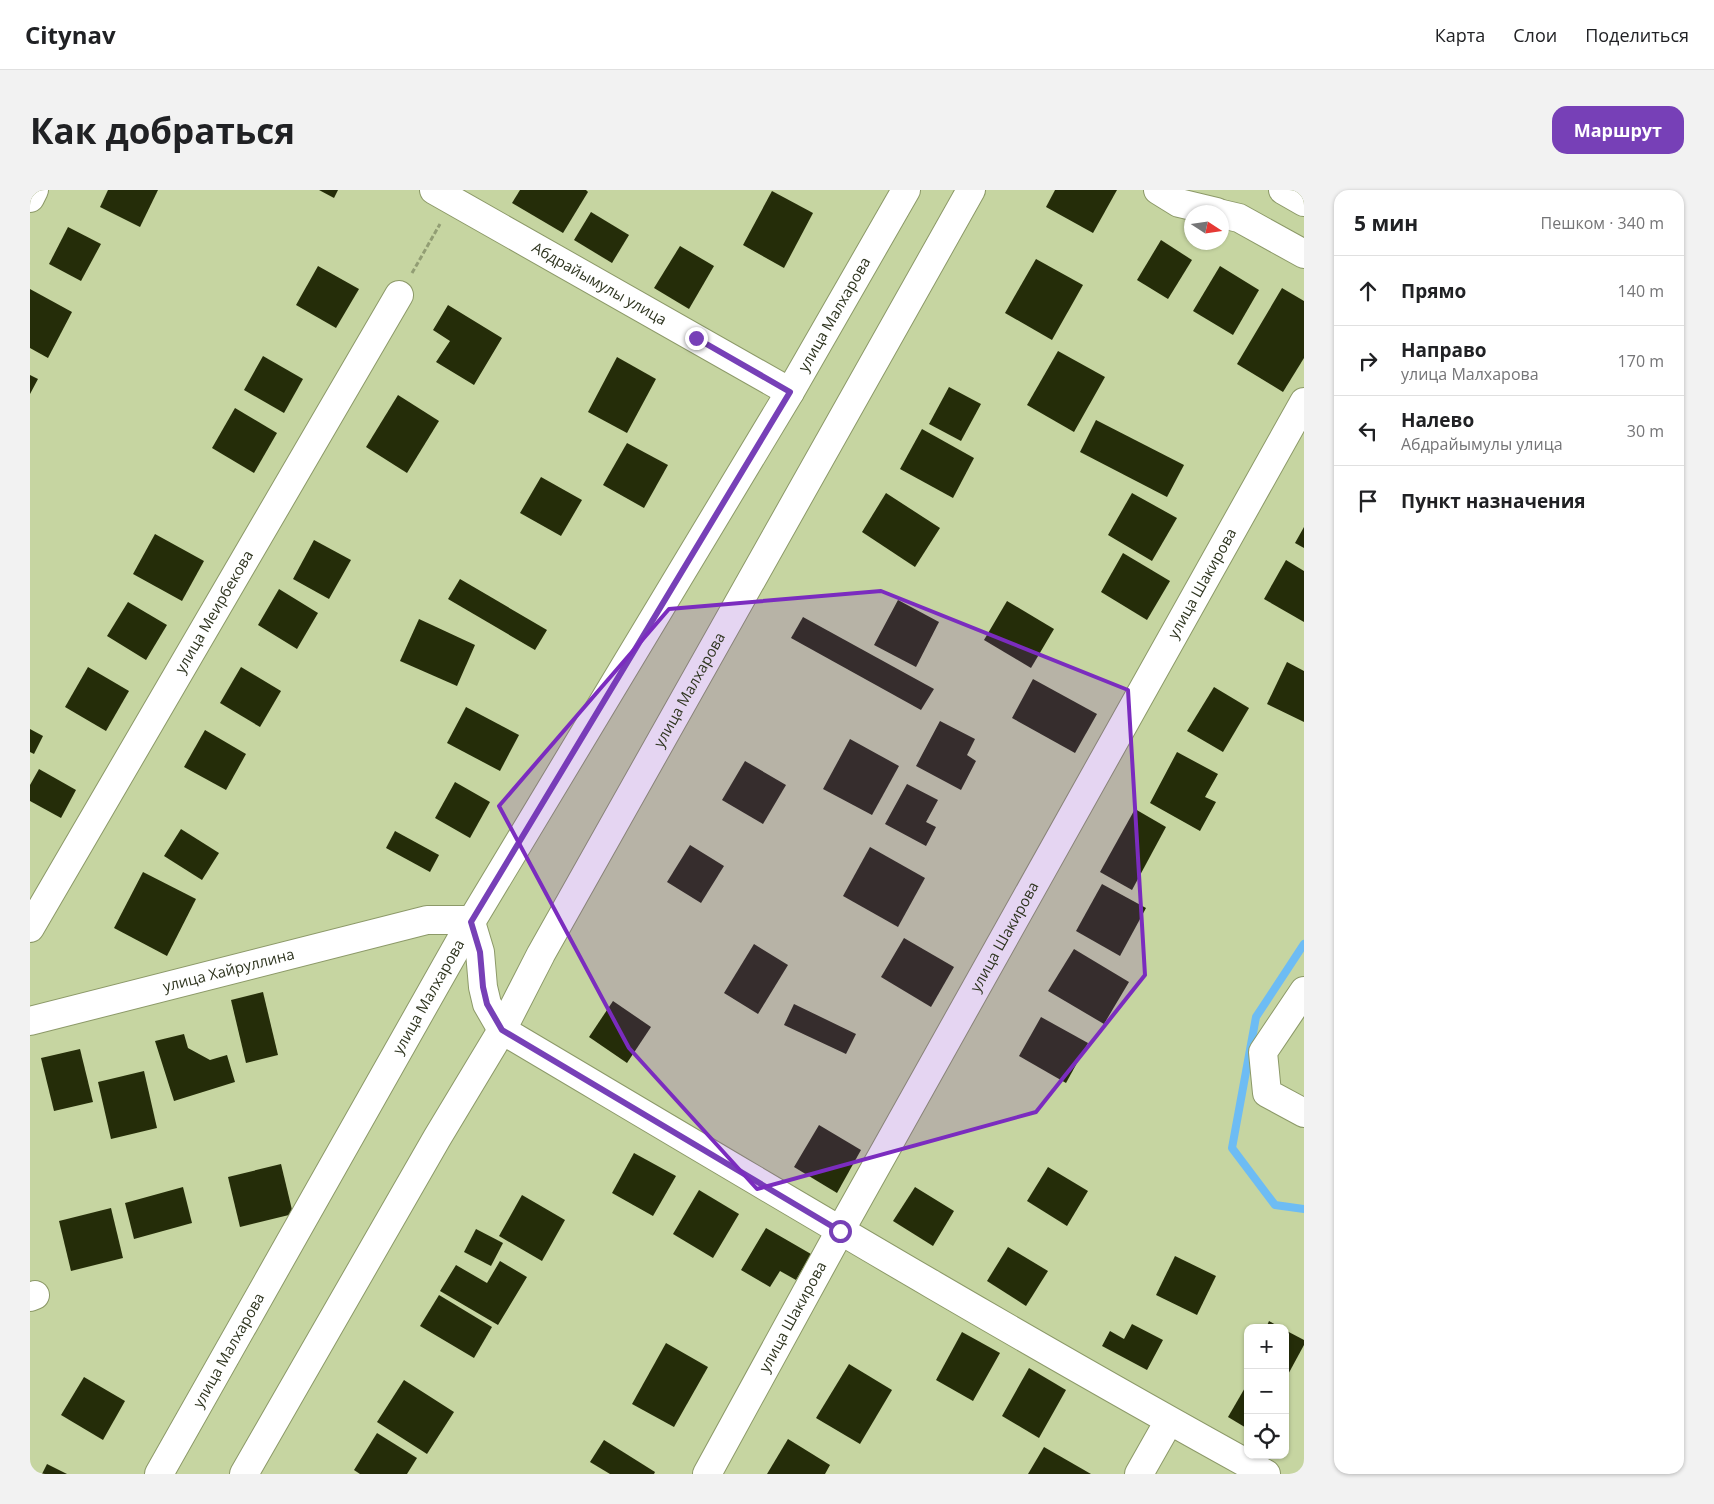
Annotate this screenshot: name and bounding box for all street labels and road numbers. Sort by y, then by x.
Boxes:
street label: Абдрайымулы улица [529,237,671,329]
street label: улица Малхарова [793,253,874,375]
street label: улица Шакирова [1163,524,1240,642]
street label: улица Меирбекова [170,546,257,676]
street label: улица Малхарова [648,628,729,751]
street label: улица Шакирова [965,878,1043,995]
street label: улица Малхарова [387,935,468,1058]
street label: улица Хайруллина [160,943,296,996]
street label: улица Шакирова [754,1257,831,1376]
street label: улица Малхарова [188,1289,268,1411]

